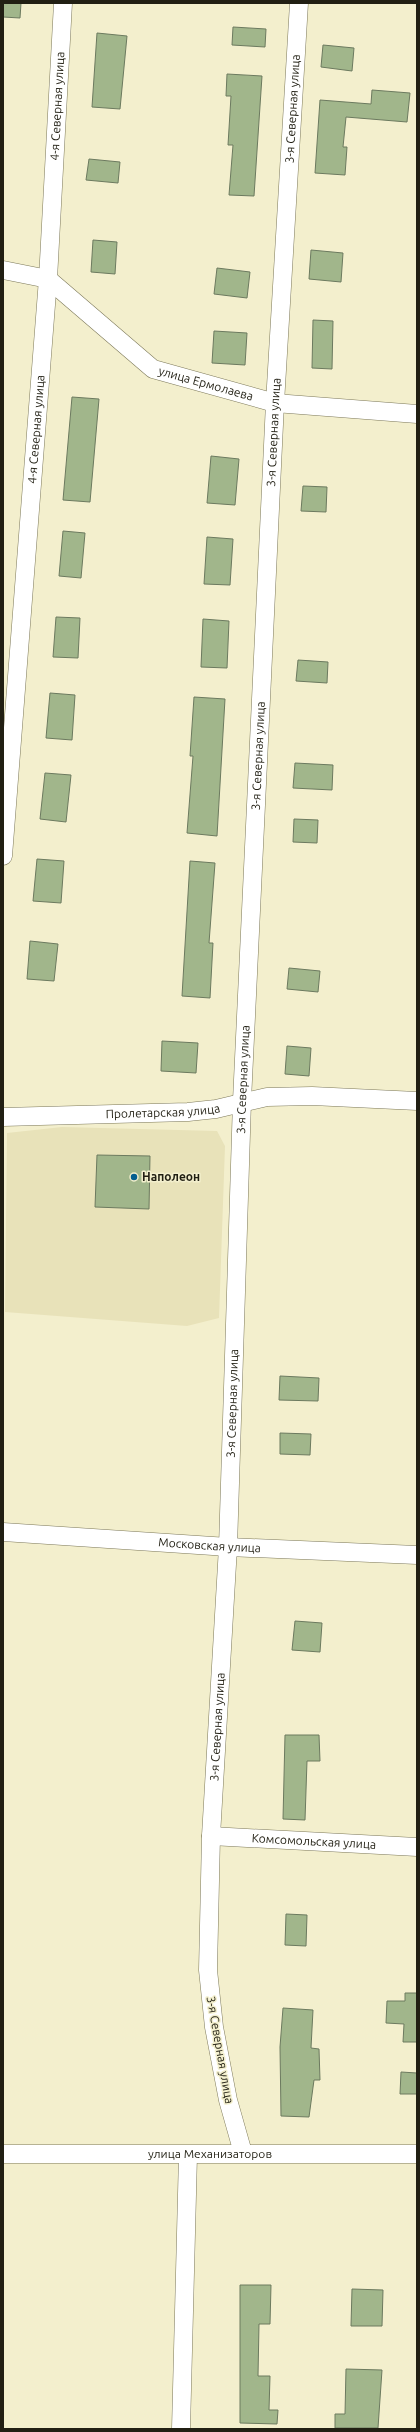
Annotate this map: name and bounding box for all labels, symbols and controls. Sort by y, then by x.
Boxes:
street label: 4-я Северная улица [47,51,66,161]
street label: 3-я Северная улица [282,54,302,164]
street label: улица Ермолаева [157,364,255,403]
street label: 4-я Северная улица [25,374,46,484]
street label: 3-я Северная улица [264,377,283,487]
street label: 3-я Северная улица [249,701,267,811]
street label: 3-я Северная улица [234,1025,252,1134]
street label: Пролетарская улица [105,1101,221,1120]
place label: Наполеон [142,1170,200,1183]
marker: Наполеон [129,1172,139,1182]
street label: 3-я Северная улица [224,1349,240,1458]
street label: Московская улица [158,1535,261,1554]
street label: 3-я Северная улица [207,1672,227,1782]
street label: Комсомольская улица [251,1831,376,1851]
street label: 3-я Северная улица [205,1995,236,2105]
street label: улица Механизаторов [148,2147,272,2160]

